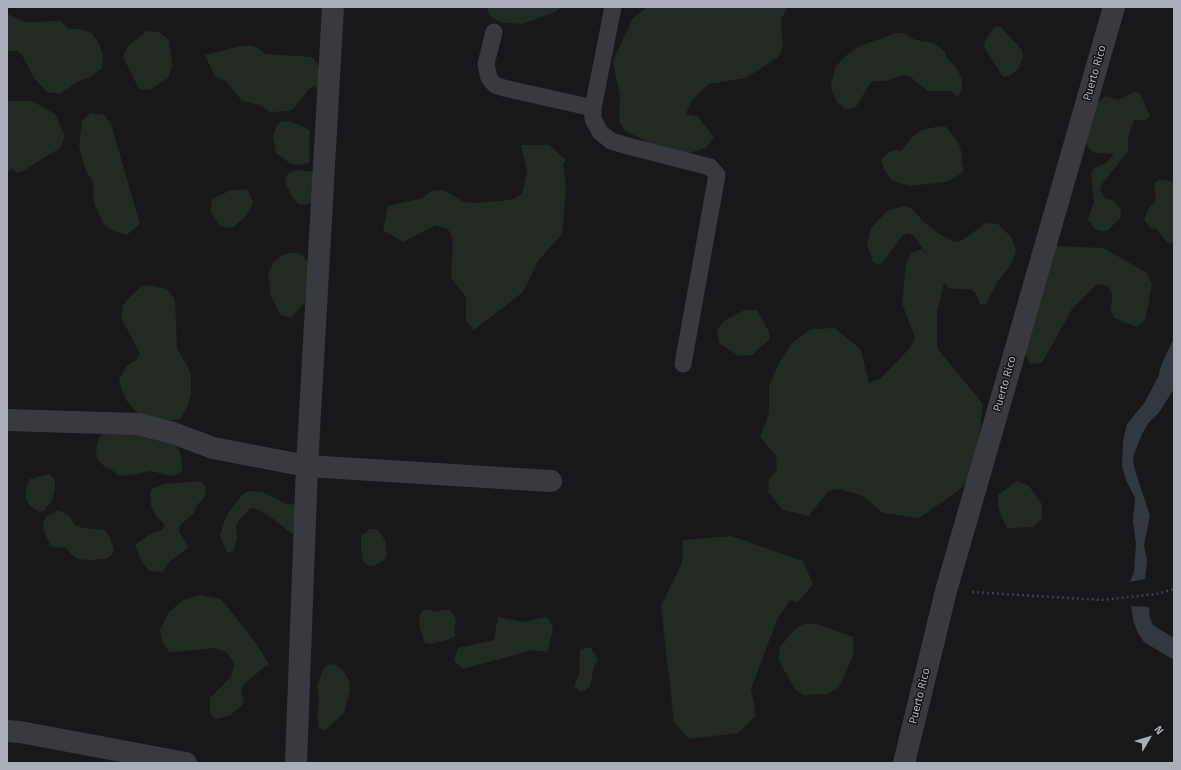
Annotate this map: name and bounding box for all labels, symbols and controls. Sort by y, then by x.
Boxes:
street label: Puerto Rico [1081,44,1109,102]
street label: Puerto Rico [991,355,1019,413]
street label: Puerto Rico [907,667,933,725]
north arrow [1129,718,1169,758]
text: N [1151,723,1166,737]

